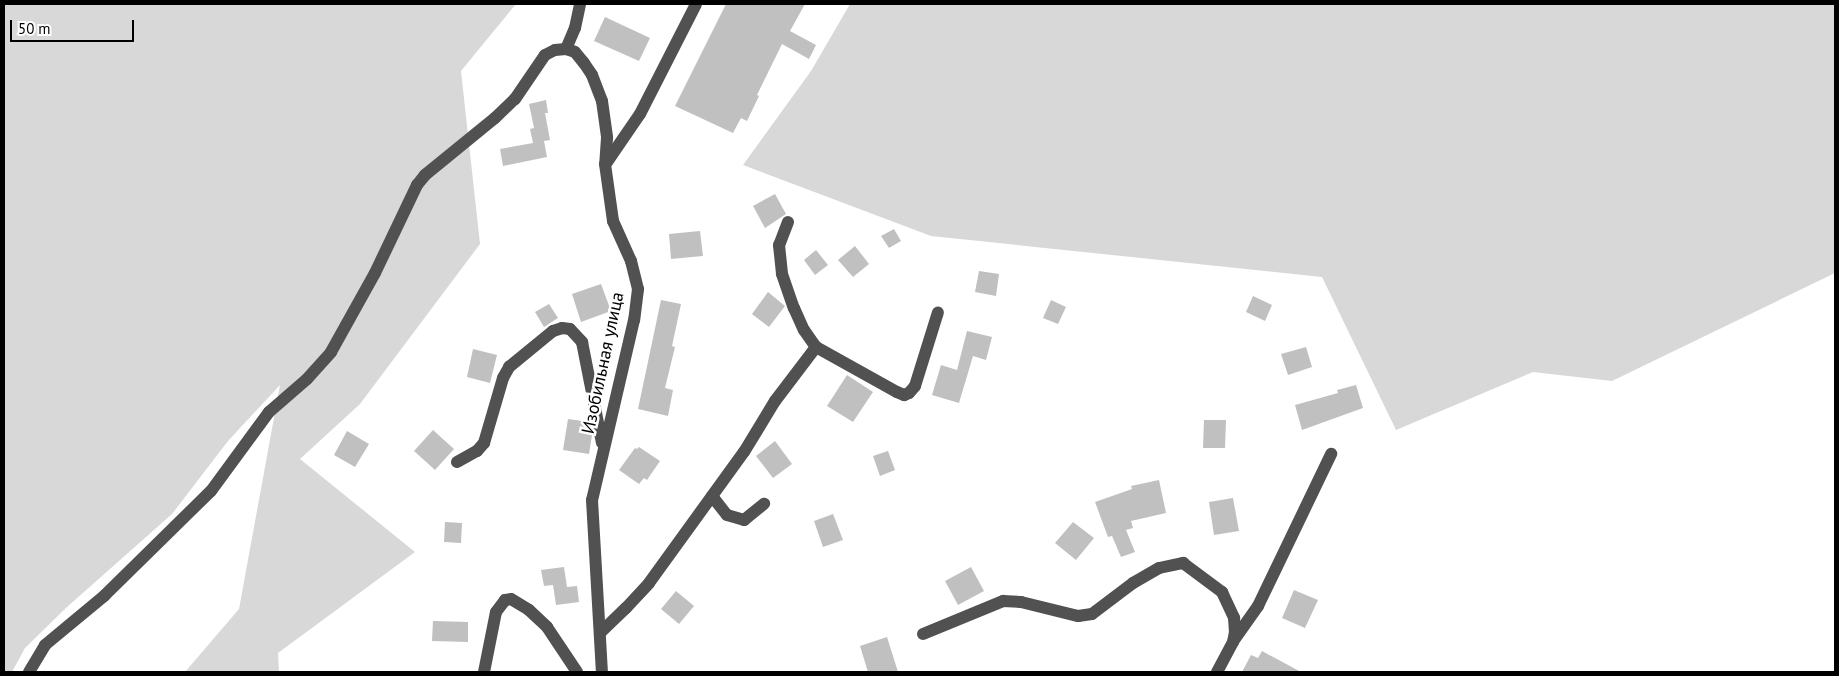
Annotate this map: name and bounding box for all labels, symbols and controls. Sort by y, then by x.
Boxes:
scale bar [12,10,136,42]
text: 50 m [18,19,51,38]
street label: Изобильная улица [577,290,629,436]

